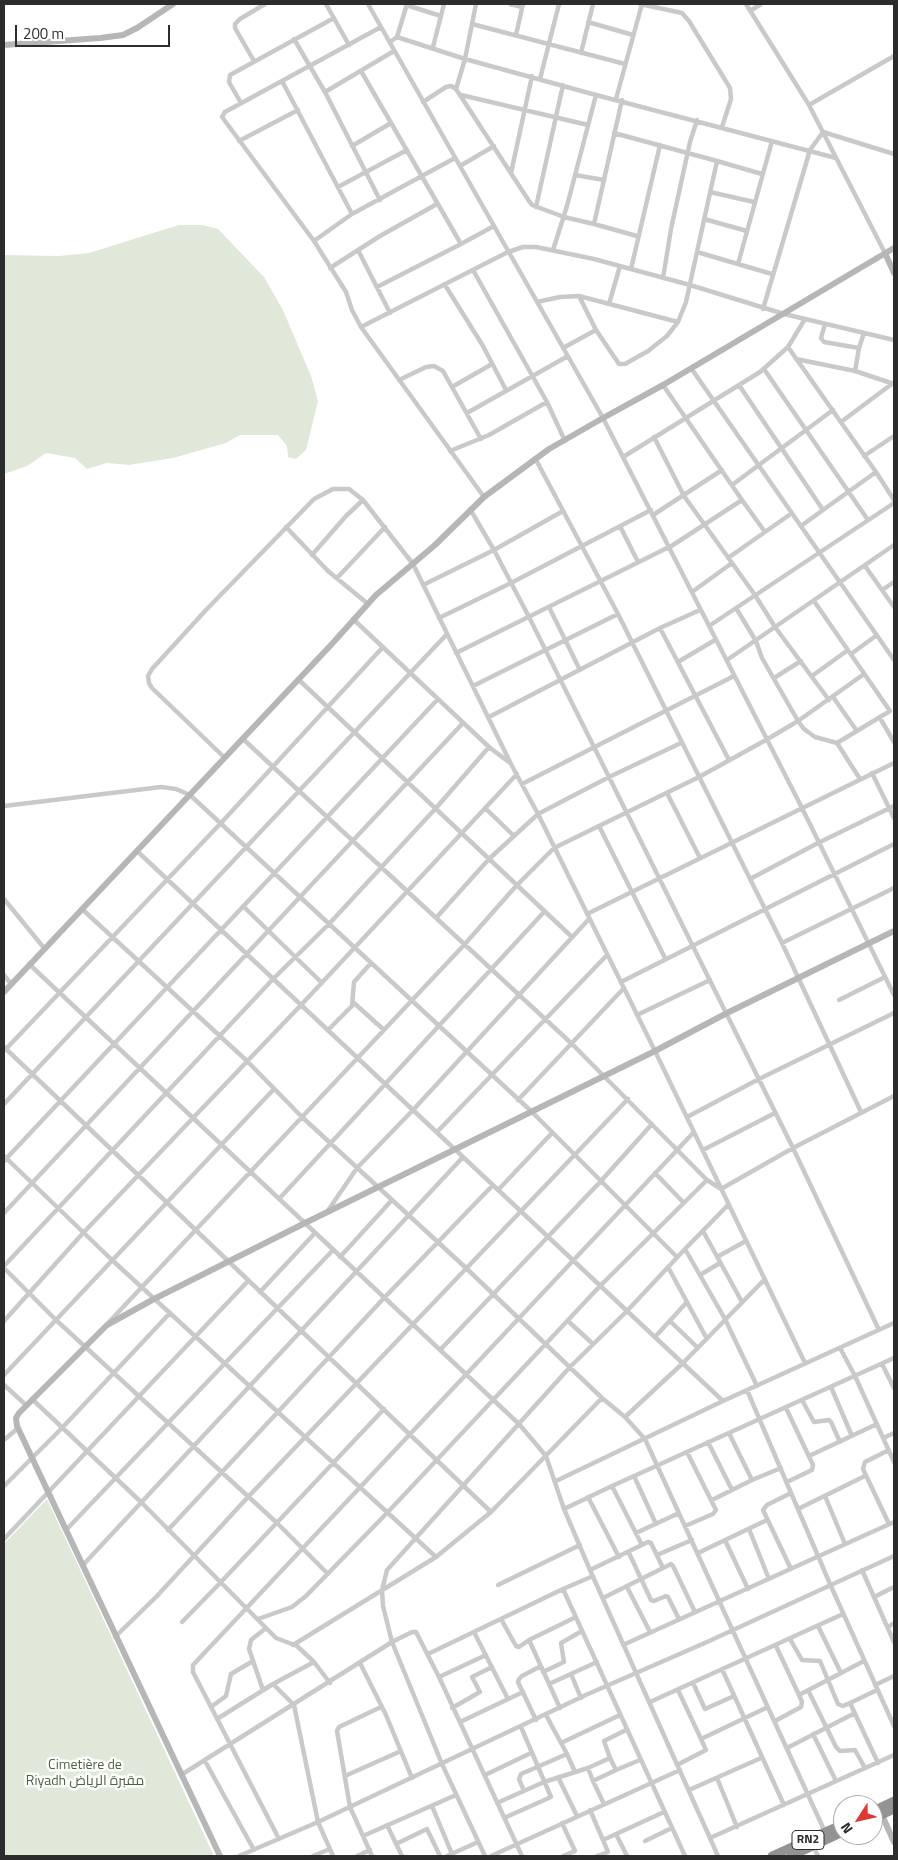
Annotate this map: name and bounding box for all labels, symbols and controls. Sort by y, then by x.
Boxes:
scale bar [18,15,172,47]
text: 200 m [23,22,64,45]
park label: Cimetière de Riyadh مقبرة الرياض [26,1758,144,1790]
north arrow [833,1795,883,1845]
text: N [835,1818,858,1838]
road number: RN2 [792,1830,824,1850]

